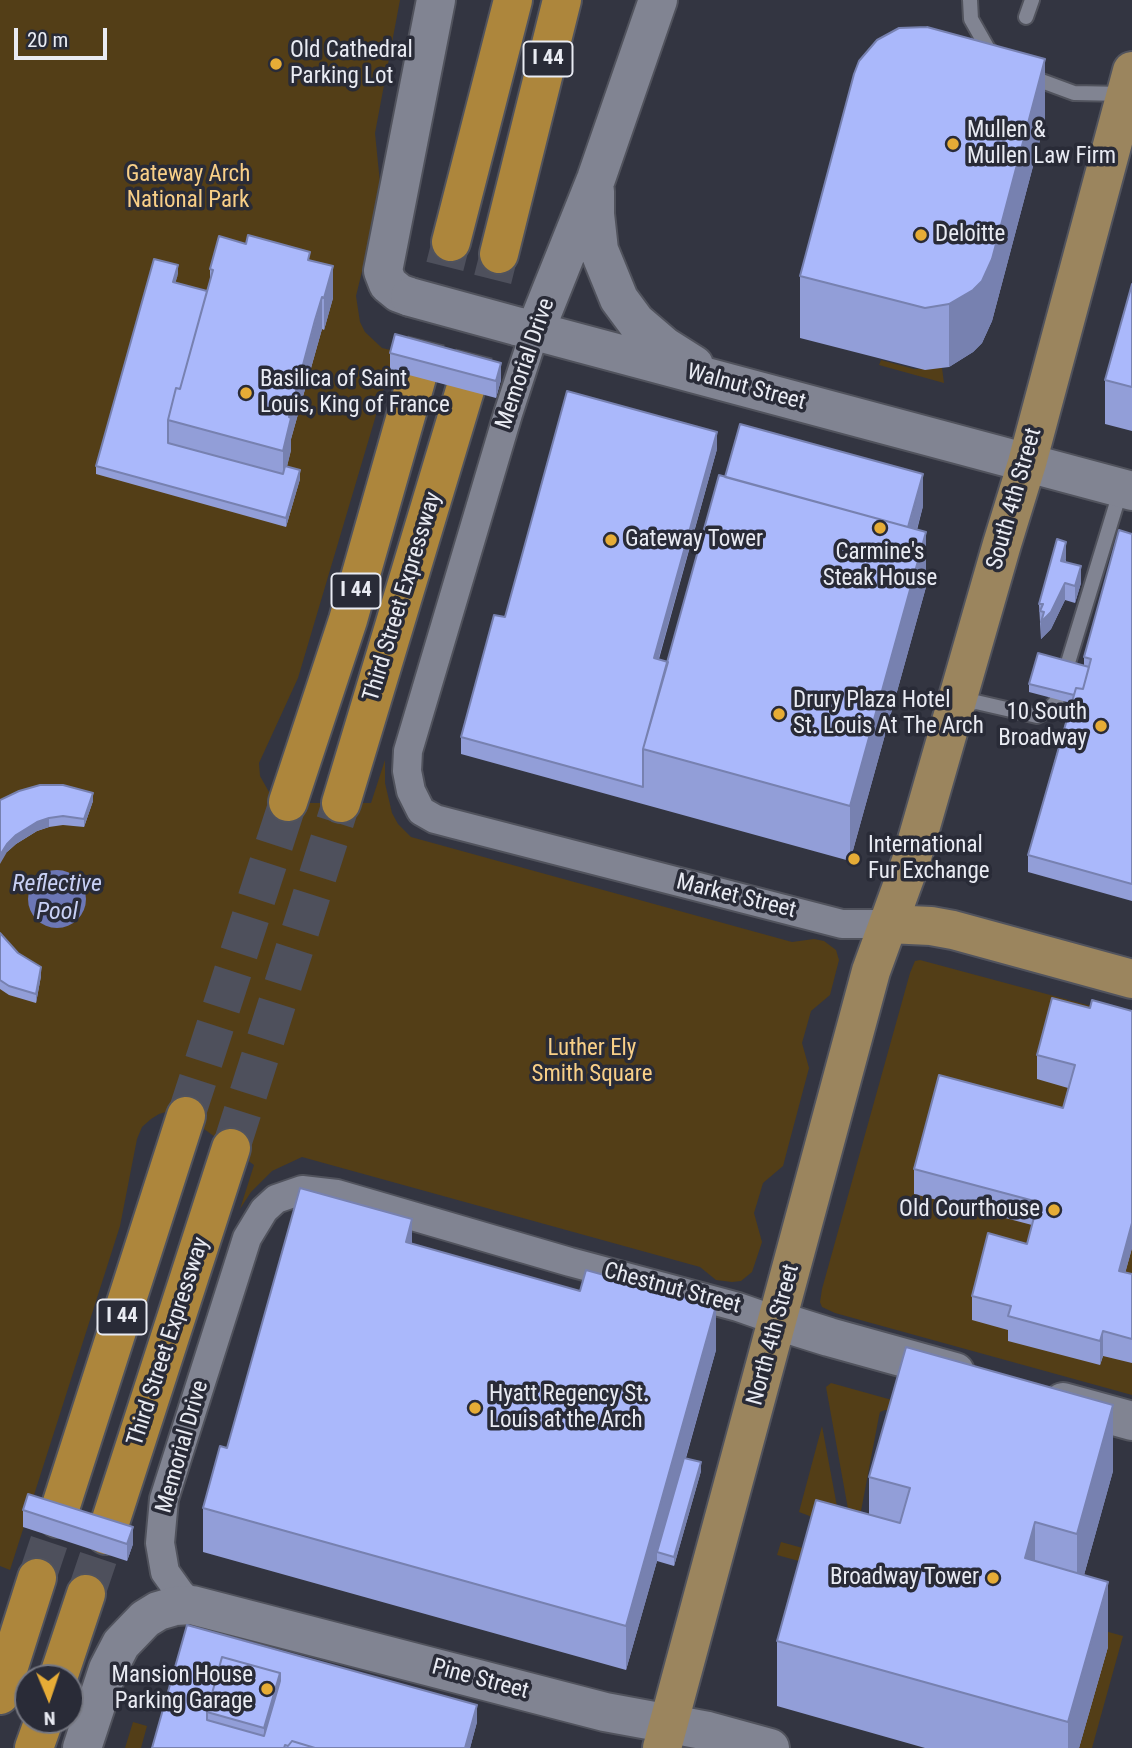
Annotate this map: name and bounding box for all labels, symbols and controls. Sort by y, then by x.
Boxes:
scale bar [18,14,110,58]
text: 20 m [27,28,68,52]
place label: Old Cathedral Parking Lot [290,37,413,91]
road number: I 44 [524,42,572,76]
marker: Old Cathedral Parking Lot [268,56,284,72]
place label: Mullen & Mullen Law Firm [967,117,1116,171]
marker: Mullen & Mullen Law Firm [945,136,961,152]
park label: Gateway Arch National Park [126,161,250,215]
place label: Deloitte [935,221,1005,249]
marker: Deloitte [913,227,929,243]
street label: Memorial Drive [491,295,561,433]
street label: Walnut Street [684,359,808,417]
place label: Basilica of Saint Louis, King of France [260,366,450,420]
marker: Basilica of Saint Louis, King of France [238,385,254,401]
street label: South 4th Street [982,425,1048,573]
street label: Third Street Expressway [358,489,448,705]
marker: Carmine's Steak House [872,520,888,536]
place label: Gateway Tower [625,526,763,554]
marker: Gateway Tower [603,532,619,548]
place label: Carmine's Steak House [823,539,937,593]
road number: I 44 [332,574,380,608]
place label: Drury Plaza Hotel St. Louis At The Arch [793,687,984,741]
place label: 10 South Broadway [998,699,1087,753]
marker: Drury Plaza Hotel St. Louis At The Arch [771,706,787,722]
marker: 10 South Broadway [1093,718,1109,734]
place label: International Fur Exchange [868,832,990,886]
marker: International Fur Exchange [846,851,862,867]
street label: Market Street [673,869,799,925]
water label: Reflective Pool [12,871,102,927]
park label: Luther Ely Smith Square [532,1035,652,1089]
place label: Old Courthouse [899,1196,1040,1224]
marker: Old Courthouse [1046,1202,1062,1218]
street label: Third Street Expressway [122,1234,216,1450]
street label: Chestnut Street [601,1257,743,1321]
street label: North 4th Street [742,1261,806,1409]
road number: I 44 [97,1300,146,1334]
street label: Memorial Drive [151,1377,215,1517]
place label: Hyatt Regency St. Louis at the Arch [489,1381,649,1435]
marker: Hyatt Regency St. Louis at the Arch [467,1400,483,1416]
place label: Broadway Tower [830,1564,979,1592]
marker: Broadway Tower [985,1570,1001,1586]
street label: Pine Street [429,1654,531,1706]
place label: Mansion House Parking Garage [112,1662,253,1716]
north arrow [14,1664,84,1734]
marker: Mansion House Parking Garage [259,1681,275,1697]
text: N [43,1707,56,1730]

